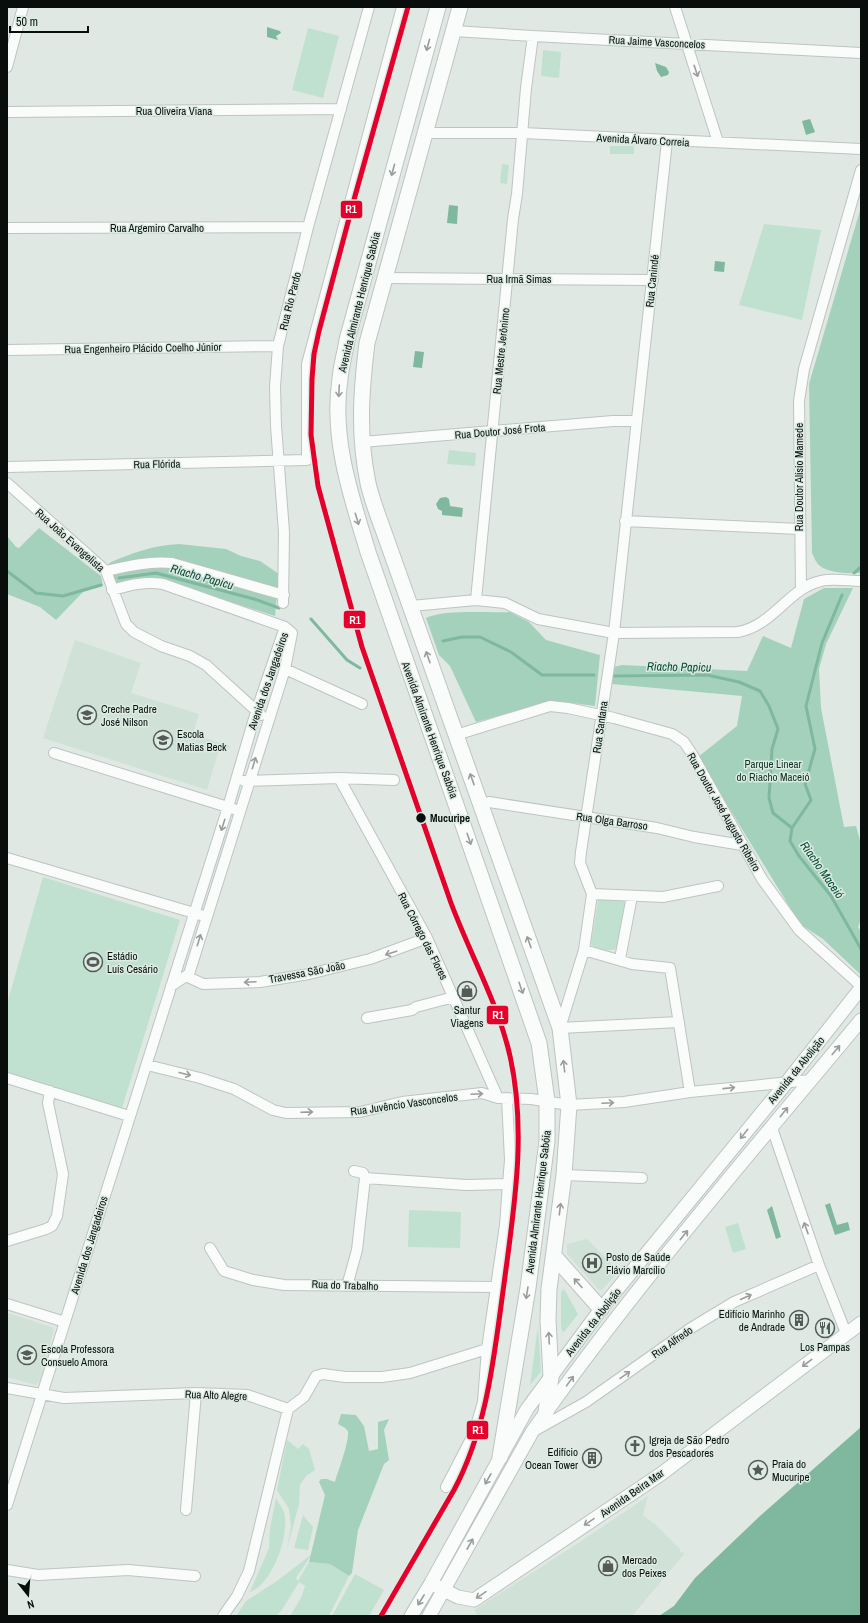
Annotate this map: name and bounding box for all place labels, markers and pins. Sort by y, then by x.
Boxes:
place label: Creche Padre José Nilson [101,702,157,729]
school or university icon: Creche Padre José Nilson [76,704,98,726]
place label: Escola Matias Beck [177,727,227,754]
school or university icon: Escola Matias Beck [152,729,174,751]
marker: Mucuripe [414,811,428,825]
place label: Mucuripe [430,811,470,825]
place label: Estádio Luís Cesário [107,949,158,976]
sports icon: Estádio Luís Cesário [82,951,104,973]
shop icon: Santur Viagens [456,980,478,1002]
place label: Santur Viagens [451,1003,484,1030]
place label: Posto de Saúde Flávio Marcílio [606,1250,670,1277]
hospital icon: Posto de Saúde Flávio Marcílio [581,1252,603,1274]
place label: Edifício Marinho de Andrade [719,1307,785,1334]
building icon: Edifício Marinho de Andrade [788,1309,810,1331]
restaurant icon: Los Pampas [814,1317,836,1339]
place label: Los Pampas [800,1340,851,1354]
place label: Escola Professora Consuelo Amora [41,1342,114,1369]
school or university icon: Escola Professora Consuelo Amora [16,1344,38,1366]
place label: Igreja de São Pedro dos Pescadores [649,1433,729,1460]
church icon: Igreja de São Pedro dos Pescadores [624,1435,646,1457]
place label: Edifício Ocean Tower [525,1445,578,1472]
building icon: Edifício Ocean Tower [581,1447,603,1469]
place label: Praia do Mucuripe [772,1457,810,1484]
place icon: Praia do Mucuripe [747,1459,769,1481]
place label: Mercado dos Peixes [622,1553,667,1580]
shop icon: Mercado dos Peixes [597,1555,619,1577]

